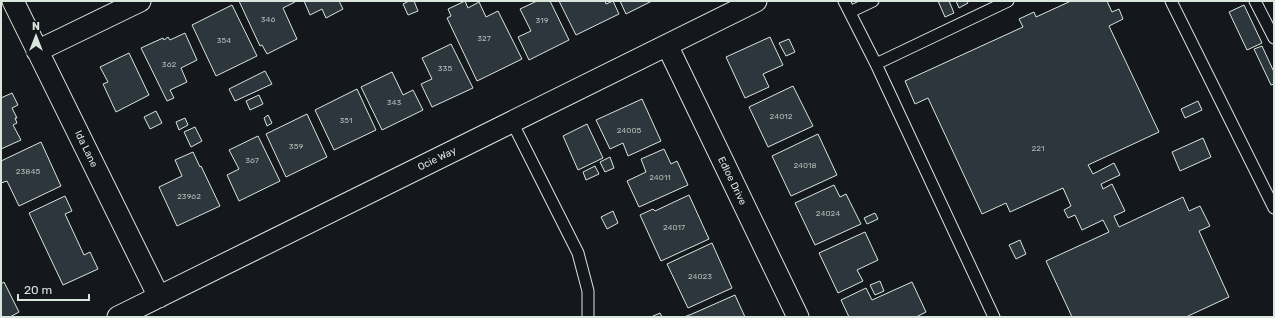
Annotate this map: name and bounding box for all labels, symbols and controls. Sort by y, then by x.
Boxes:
house number: 346 [261,15,275,24]
north arrow [16,16,56,56]
house number: 319 [536,16,549,25]
text: N [32,20,40,33]
house number: 327 [477,34,491,43]
house number: 354 [217,36,231,45]
house number: 362 [162,60,176,69]
house number: 335 [438,64,452,73]
house number: 343 [387,98,401,107]
house number: 24012 [770,112,793,121]
house number: 351 [340,116,352,125]
house number: 24005 [617,126,641,135]
street label: Ida Lane [72,129,100,170]
house number: 359 [289,142,303,151]
street label: Ocie Way [416,144,459,173]
house number: 221 [1032,144,1044,153]
street label: Edloe Drive [715,155,749,207]
house number: 367 [245,156,259,165]
house number: 24018 [793,161,817,170]
house number: 23845 [16,167,40,176]
house number: 24011 [649,173,671,182]
house number: 23962 [177,192,201,201]
house number: 24024 [816,209,840,218]
house number: 24017 [663,223,685,232]
house number: 24023 [688,272,712,281]
scale bar [18,276,89,302]
text: 20 m [24,283,52,297]

